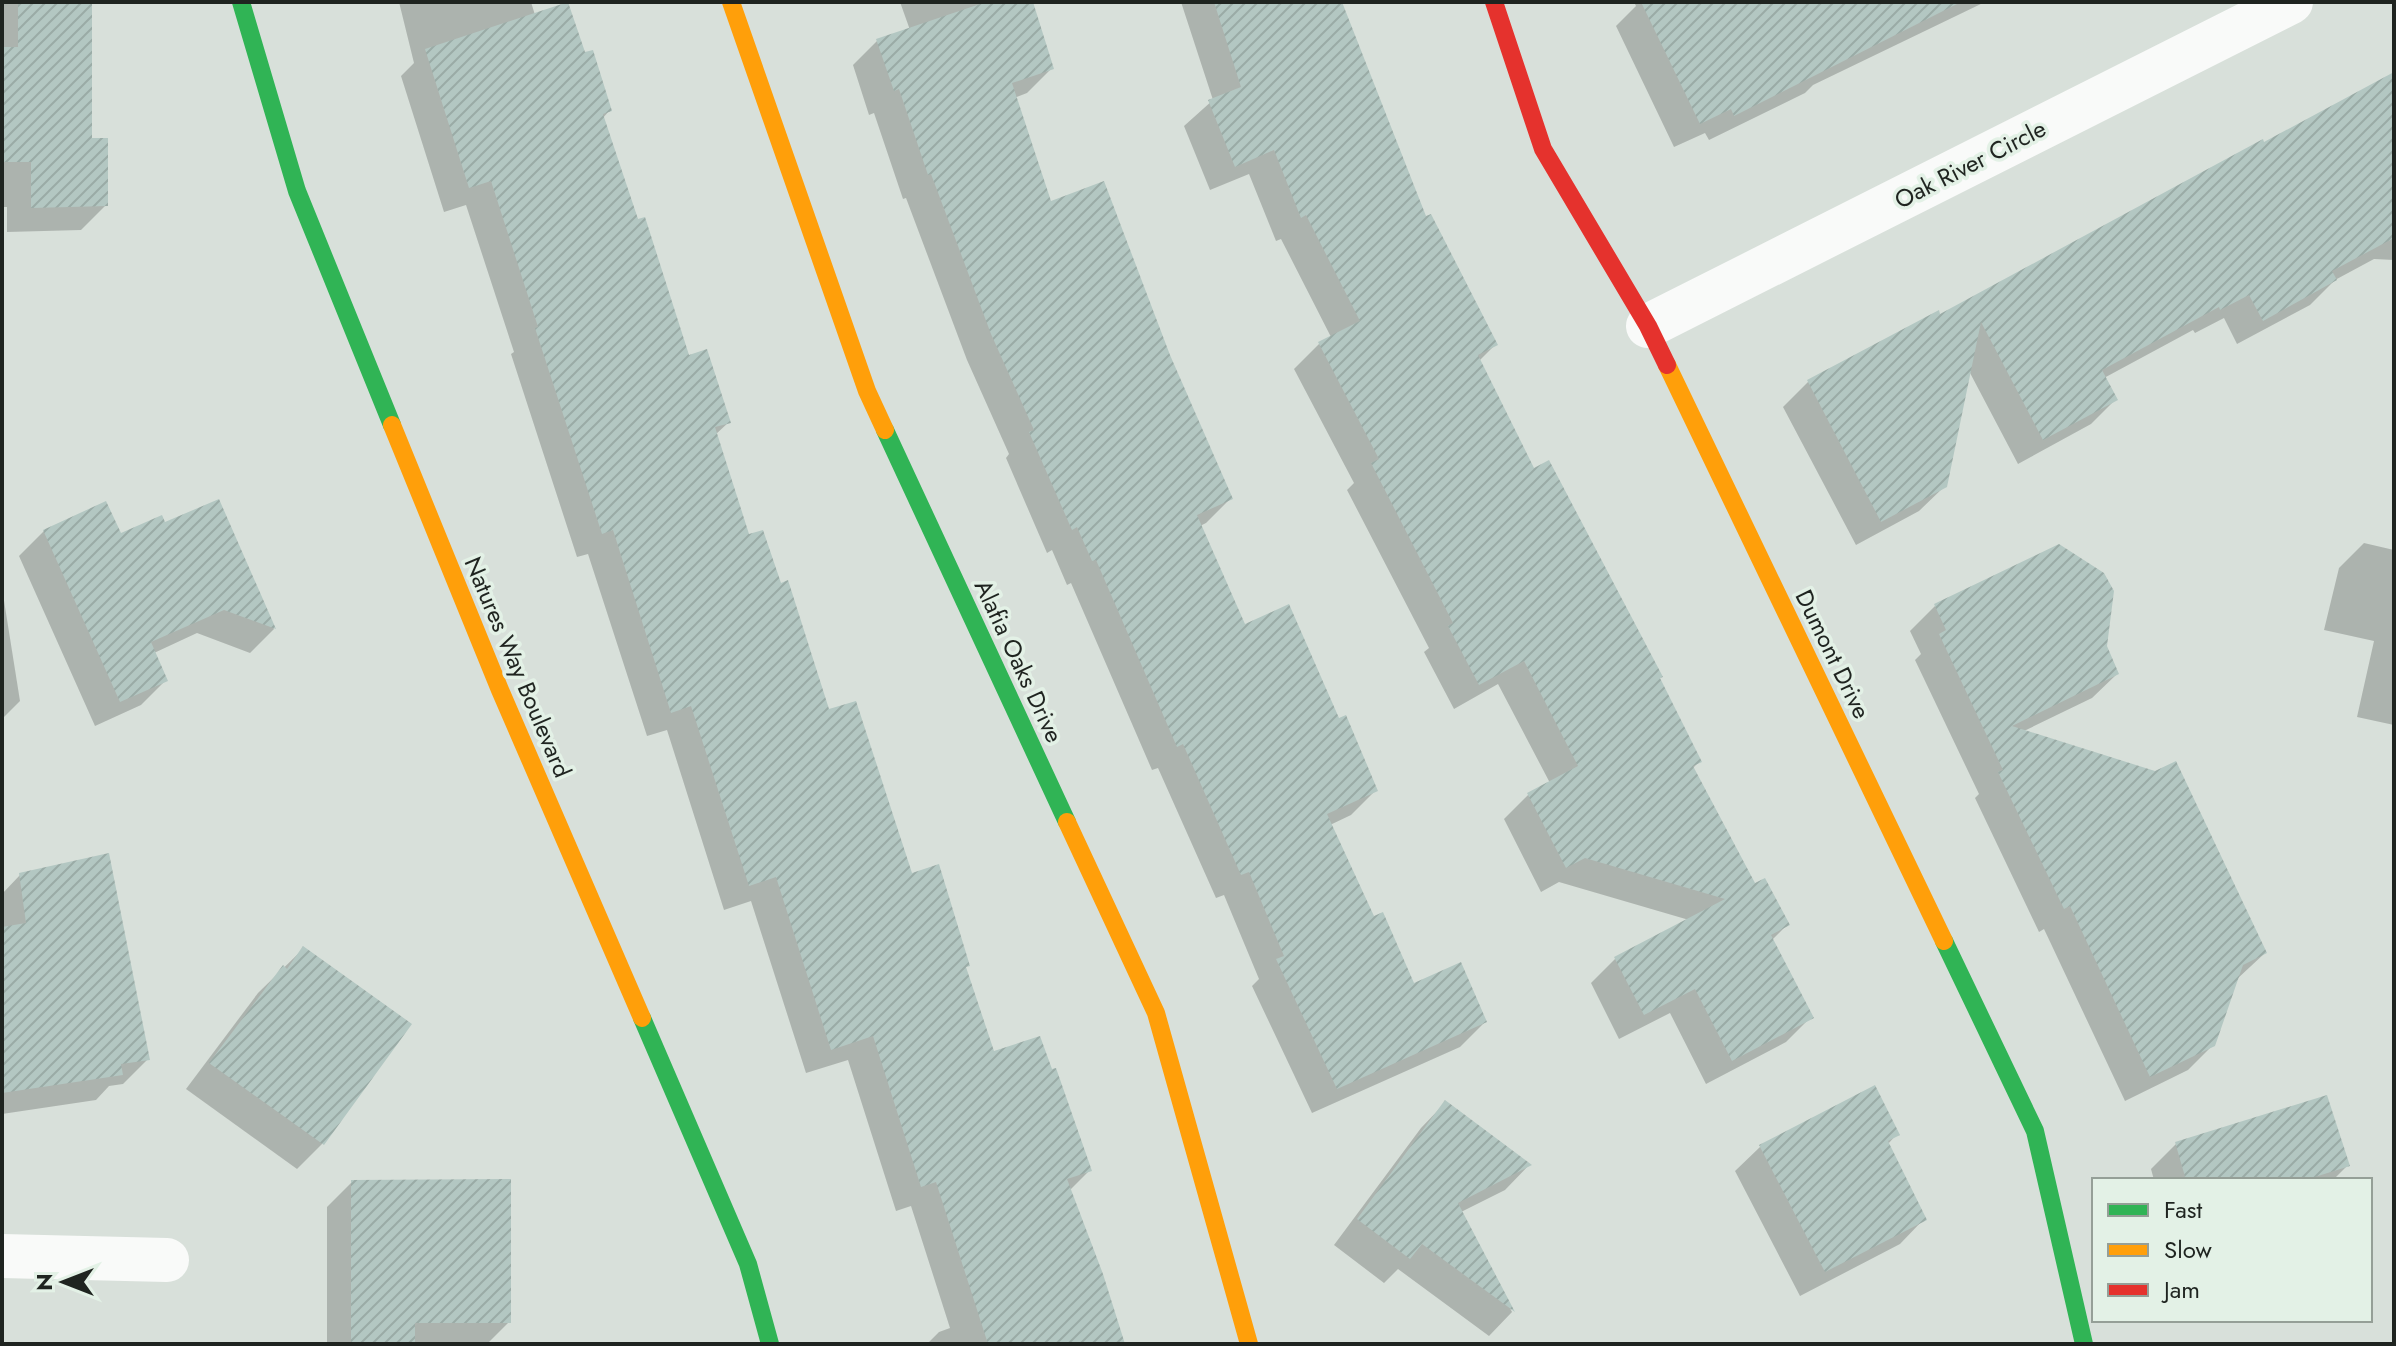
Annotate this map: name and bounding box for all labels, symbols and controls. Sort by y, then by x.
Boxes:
street label: Oak River Circle [1888,111,2052,217]
street label: Natures Way Boulevard [456,551,580,783]
street label: Alafia Oaks Drive [966,574,1072,748]
street label: Dumont Drive [1787,584,1879,724]
legend [2092,1178,2372,1322]
text: Fast [2164,1192,2202,1227]
text: Slow [2164,1232,2212,1267]
north arrow [24,1242,104,1322]
text: Jam [2161,1272,2200,1307]
text: N [28,1273,60,1291]

